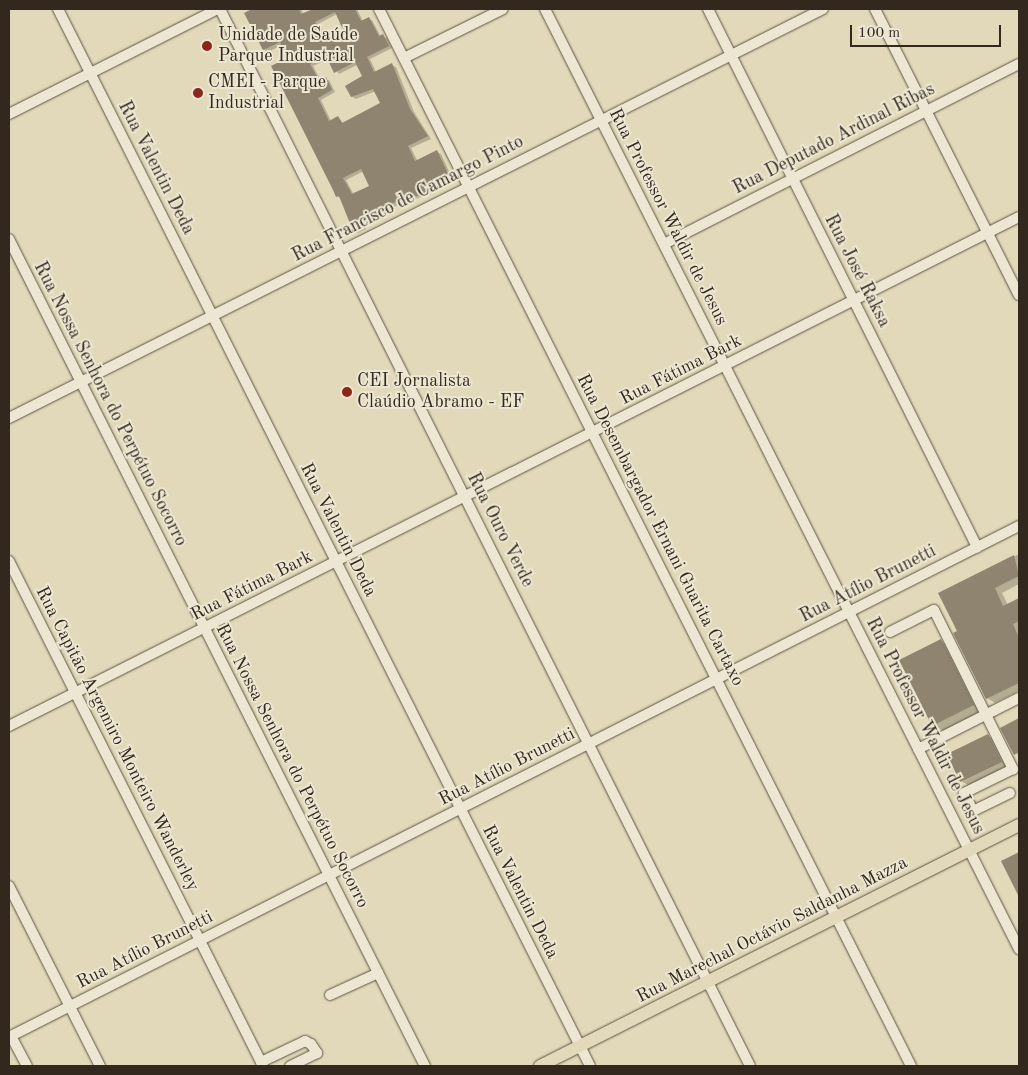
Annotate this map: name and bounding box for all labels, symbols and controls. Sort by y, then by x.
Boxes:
scale bar [853,15,1004,47]
place label: Unidade de Saúde Parque Industrial [218,25,358,68]
text: 100 m [858,26,900,41]
marker: Unidade de Saúde Parque Industrial [200,39,214,53]
place label: CMEI - Parque Industrial [208,72,326,115]
street label: Rua Deputado Ardinal Ribas [729,79,939,199]
marker: CMEI - Parque Industrial [192,87,204,99]
street label: Rua Valentin Deda [113,98,199,238]
street label: Rua Professor Waldir de Jesus [604,105,732,329]
street label: Rua Francisco de Camargo Pinto [289,131,527,267]
street label: Rua José Raksa [819,211,895,331]
street label: Rua Nossa Senhora do Perpétuo Socorro [29,258,191,550]
street label: Rua Fátima Bark [616,330,746,410]
street label: Rua Desembargador Ernani Guarita Cartaxo [572,370,748,690]
place label: CEI Jornalista Claúdio Abramo - EF [357,371,524,414]
marker: CEI Jornalista Claúdio Abramo - EF [341,386,353,398]
street label: Rua Valentin Deda [295,460,381,600]
street label: Rua Ouro Verde [462,469,538,591]
street label: Rua Atílio Brunetti [796,540,940,628]
street label: Rua Fátima Bark [187,546,317,626]
street label: Rua Capitão Argemiro Monteiro Wanderley [30,583,204,895]
street label: Rua Professor Waldir de Jesus [861,614,989,838]
street label: Rua Nossa Senhora do Perpétuo Socorro [211,620,373,912]
street label: Rua Atílio Brunetti [435,723,579,811]
street label: Rua Valentin Deda [477,822,563,962]
street label: Rua Marechal Octávio Saldanha Mazza [633,852,911,1008]
street label: Rua Atílio Brunetti [73,906,217,994]

